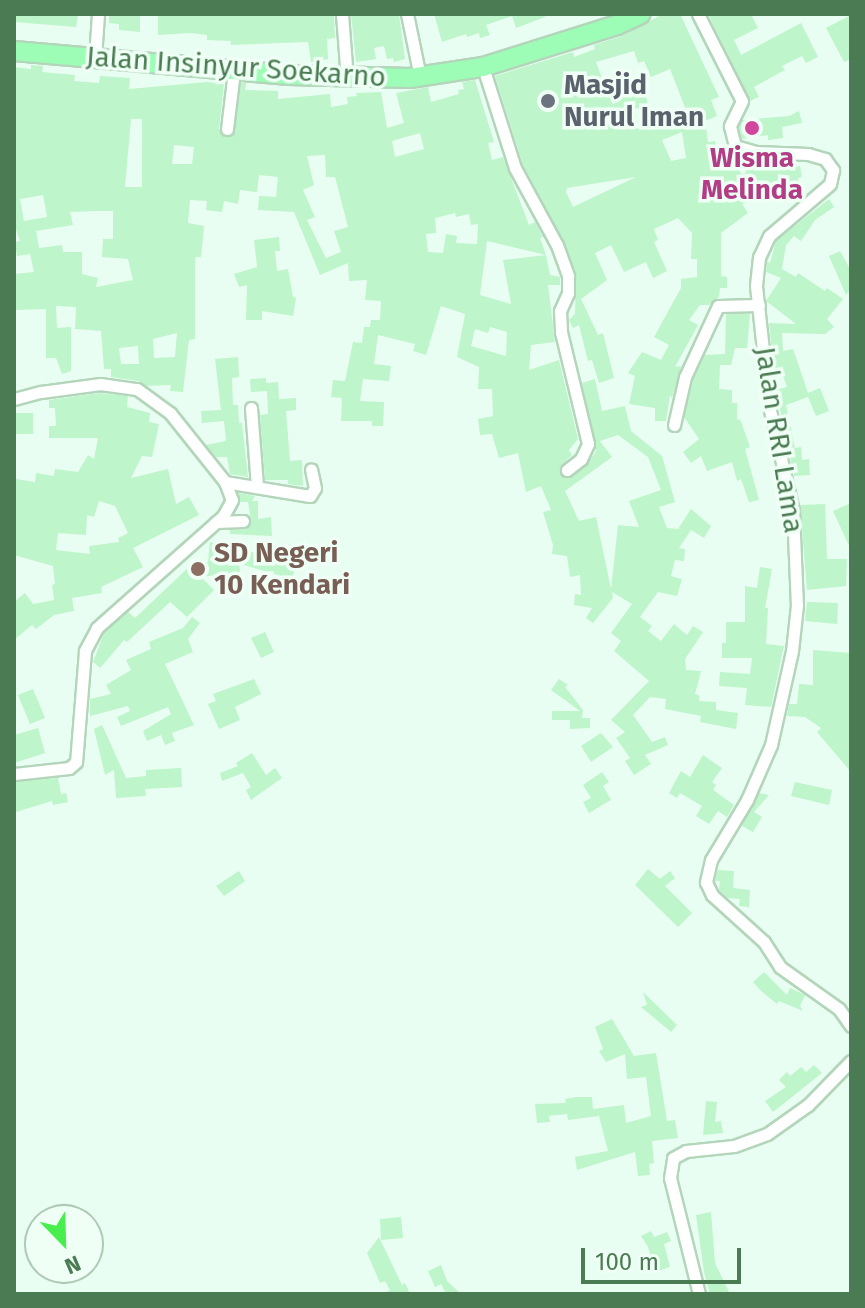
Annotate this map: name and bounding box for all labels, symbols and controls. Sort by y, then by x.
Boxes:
street label: Jalan Insinyur Soekarno [85,40,387,94]
place label: Masjid Nurul Iman [564,68,704,134]
marker: Masjid Nurul Iman [539,92,557,110]
marker: Wisma Melinda [743,119,761,137]
place label: Wisma Melinda [701,141,803,207]
street label: Jalan RRI Lama [748,344,810,536]
place label: SD Negeri 10 Kendari [214,536,350,602]
marker: SD Negeri 10 Kendari [189,560,207,578]
north arrow [24,1204,104,1284]
scale bar [585,1232,745,1282]
text: 100 m [595,1248,659,1276]
text: N [61,1249,85,1280]

